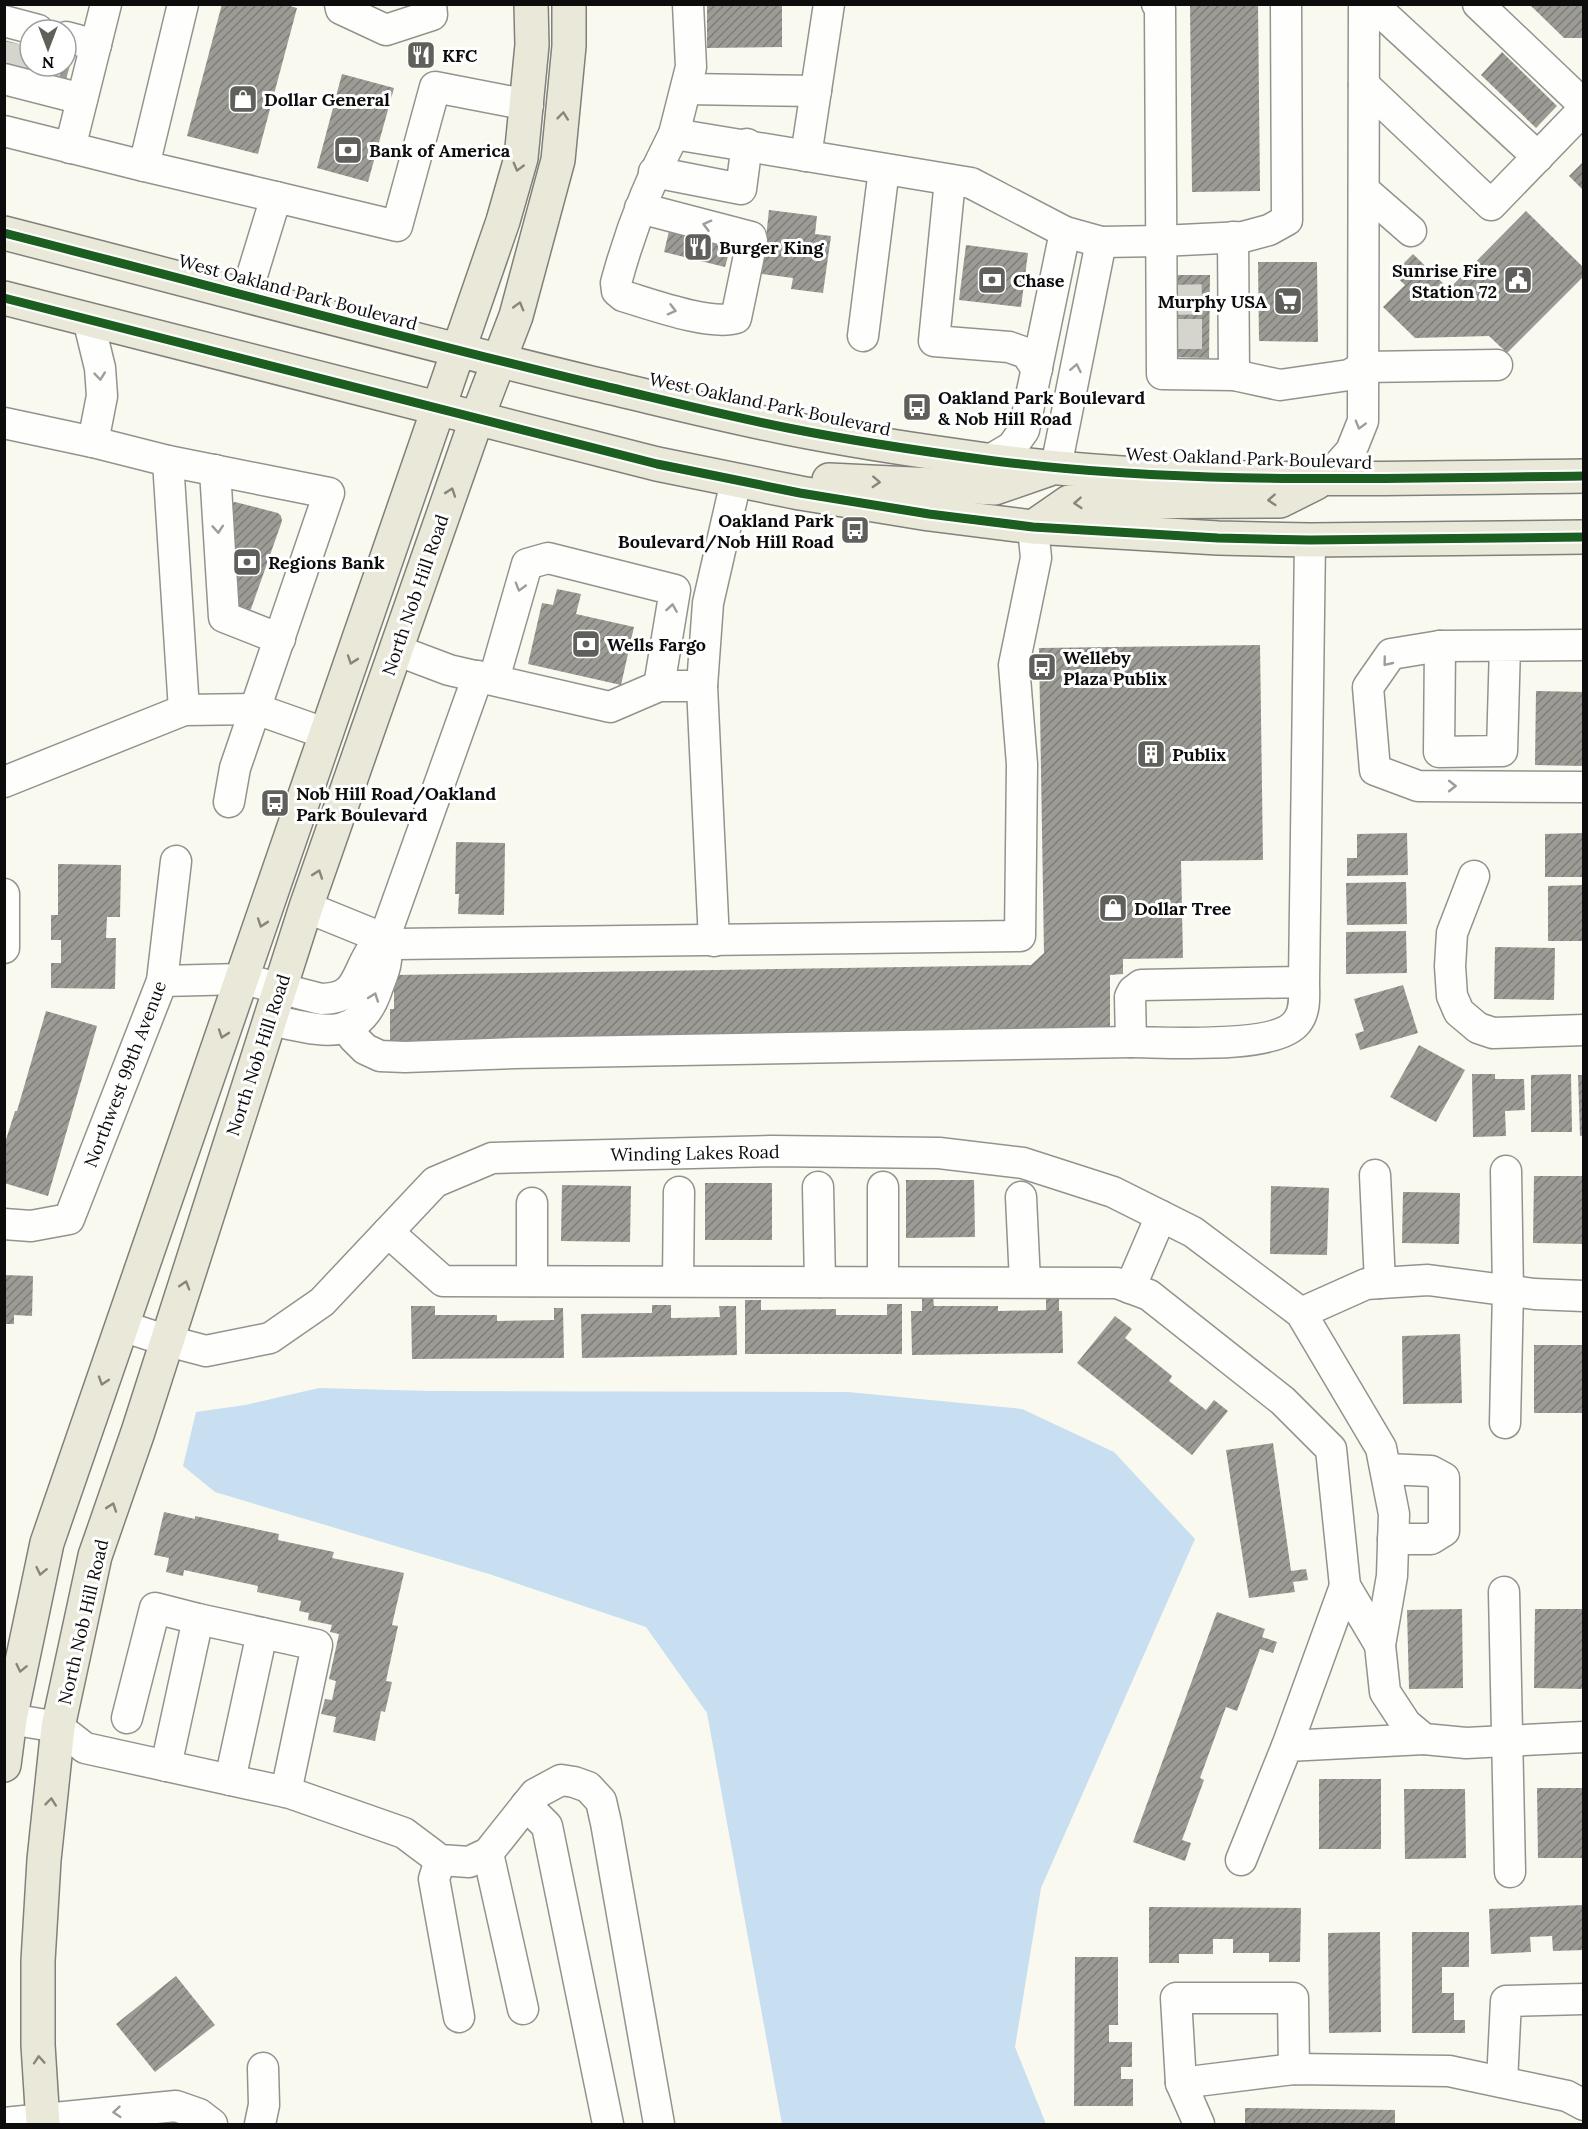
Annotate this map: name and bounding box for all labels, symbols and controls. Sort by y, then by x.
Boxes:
north arrow [18,18,78,78]
restaurant icon: KFC [405,39,437,71]
place label: KFC [442,44,478,67]
text: N [42,53,54,73]
shop icon: Dollar General [227,83,259,115]
place label: Dollar General [264,88,390,111]
one-way arrow [556,111,569,121]
bank icon: Bank of America [332,134,364,166]
place label: Bank of America [369,139,511,162]
one-way arrow [513,161,525,172]
one-way arrow [702,220,712,233]
restaurant icon: Burger King [682,231,714,263]
place label: Burger King [719,236,825,259]
street label: West Oakland Park Boulevard [176,249,420,335]
place label: Sunrise Fire Station 72 [1392,259,1497,303]
bank icon: Chase [976,264,1008,296]
public building icon: Sunrise Fire Station 72 [1502,264,1534,296]
place label: Chase [1013,269,1065,292]
supermarket icon: Murphy USA [1272,285,1304,317]
place label: Murphy USA [1158,290,1267,313]
one-way arrow [512,301,524,311]
one-way arrow [666,303,676,315]
one-way arrow [1068,364,1081,374]
street label: West Oakland Park Boulevard [647,367,893,441]
one-way arrow [93,372,106,381]
place label: Oakland Park Boulevard & Nob Hill Road [938,386,1146,430]
bus stop icon: Oakland Park Boulevard & Nob Hill Road [901,391,933,423]
one-way arrow [1355,419,1367,430]
street label: West Oakland Park Boulevard [1125,442,1373,474]
one-way arrow [872,476,881,489]
one-way arrow [444,487,457,498]
one-way arrow [1268,493,1277,506]
one-way arrow [1073,496,1082,509]
place label: Oakland Park Boulevard/Nob Hill Road [618,509,834,553]
street label: North Nob Hill Road [377,511,453,679]
bus stop icon: Oakland Park Boulevard/Nob Hill Road [839,514,871,546]
one-way arrow [212,524,225,533]
bank icon: Regions Bank [231,546,263,578]
place label: Regions Bank [268,551,385,574]
one-way arrow [515,581,527,592]
one-way arrow [666,603,678,612]
bank icon: Wells Fargo [570,628,602,660]
place label: Wells Fargo [607,633,706,656]
place label: Welleby Plaza Publix [1063,646,1167,690]
bus stop icon: Welleby Plaza Publix [1026,651,1058,683]
one-way arrow [347,655,359,665]
one-way arrow [1383,655,1394,666]
building icon: Publix [1135,738,1167,770]
place label: Publix [1172,743,1226,766]
one-way arrow [1448,780,1457,792]
place label: Nob Hill Road/Oakland Park Boulevard [296,782,496,826]
bus stop icon: Nob Hill Road/Oakland Park Boulevard [259,787,291,819]
one-way arrow [310,869,323,880]
shop icon: Dollar Tree [1097,892,1129,924]
place label: Dollar Tree [1134,897,1232,920]
one-way arrow [257,917,269,928]
street label: North Nob Hill Road [221,971,295,1139]
street label: Northwest 99th Avenue [79,977,171,1171]
one-way arrow [366,992,379,1003]
one-way arrow [218,1029,231,1039]
street label: Winding Lakes Road [610,1140,780,1166]
one-way arrow [178,1280,191,1291]
one-way arrow [98,1375,111,1386]
one-way arrow [104,1502,117,1513]
street label: North Nob Hill Road [53,1537,113,1707]
one-way arrow [36,1566,49,1576]
one-way arrow [15,1662,28,1672]
one-way arrow [44,1798,56,1807]
one-way arrow [33,2056,46,2065]
one-way arrow [112,2105,121,2118]

